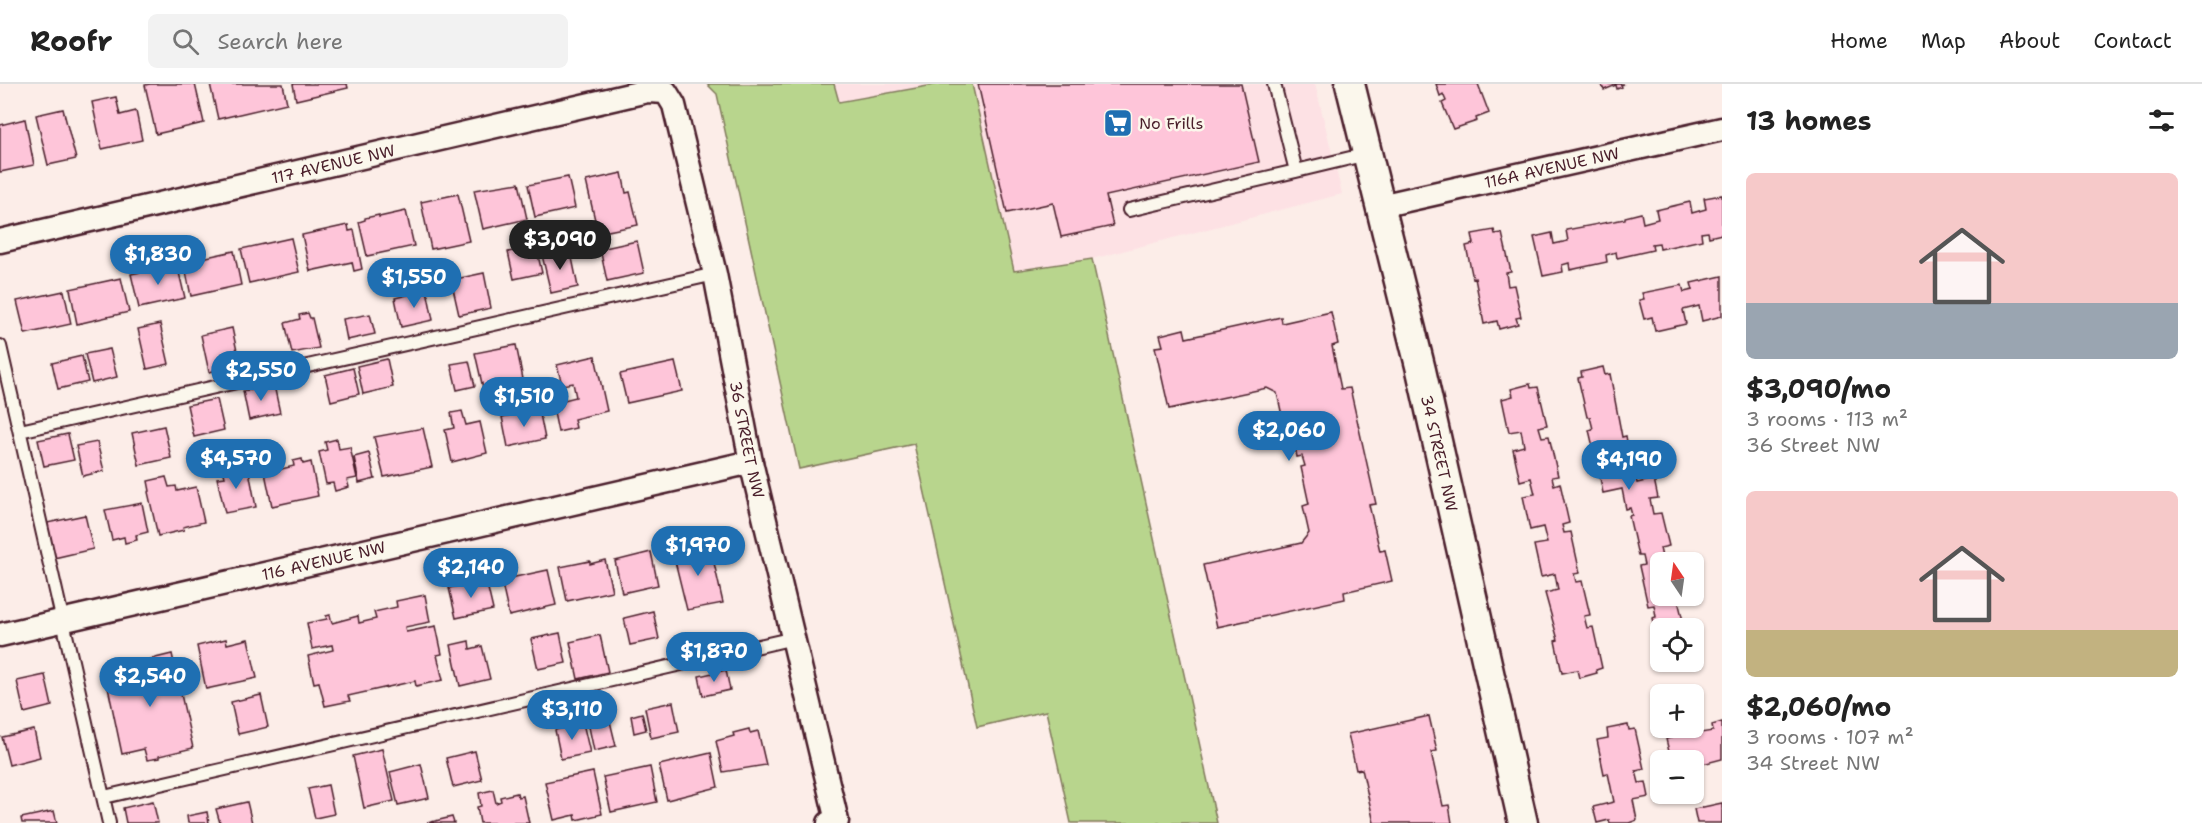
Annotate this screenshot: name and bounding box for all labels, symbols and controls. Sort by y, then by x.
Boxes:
search box [148,14,568,68]
text: Roofr [30,22,112,60]
icon: search [169,25,202,58]
text: Search here [217,27,343,56]
text: Home [1830,27,1888,55]
text: Map [1921,27,1966,55]
text: About [1999,27,2060,55]
text: Contact [2093,27,2172,55]
text: 13 homes [1746,103,1872,138]
icon: filters [2145,104,2178,137]
supermarket icon: No Frills [1102,107,1134,139]
place label: No Frills [1139,113,1203,134]
street label: 117 AVENUE NW [269,140,397,189]
street label: 116A AVENUE NW [1482,142,1621,193]
icon: home [1908,212,2016,320]
pin: $3,090 [511,220,609,271]
text: $3,090 [523,226,597,252]
pin: $1,830 [109,235,207,286]
text: $1,830 [124,241,192,267]
pin: $1,550 [365,258,463,309]
text: $1,550 [381,264,447,290]
pin: $2,550 [212,351,310,402]
text: $2,550 [225,357,297,383]
text: $3,090/mo [1746,371,1891,406]
pin: $1,510 [475,377,573,428]
street label: 36 STREET NW [725,379,769,500]
text: $1,510 [494,383,554,409]
street label: 34 STREET NW [1416,393,1463,514]
text: 3 rooms · 113 m² [1746,406,1908,432]
pin: $2,060 [1240,411,1338,462]
text: $2,060 [1252,417,1326,443]
text: 36 Street NW [1746,432,1880,458]
pin: $4,570 [187,439,285,490]
pin: $4,190 [1580,440,1678,491]
text: $4,570 [200,445,272,471]
text: $4,190 [1596,446,1662,472]
pin: $1,970 [649,526,747,577]
icon: home [1908,530,2016,638]
text: $1,970 [665,532,731,558]
street label: 116 AVENUE NW [260,537,388,585]
pin: $2,140 [422,548,520,599]
north arrow [1650,552,1704,606]
map controls [1650,552,1704,804]
text: $2,140 [437,554,505,580]
button: locate [1650,618,1704,672]
pin: $1,870 [665,632,763,683]
text: $1,870 [680,638,748,664]
pin: $2,540 [101,657,199,708]
text: $2,540 [113,663,187,689]
button: + [1650,684,1704,738]
text: $2,060/mo [1746,689,1891,724]
pin: $3,110 [523,690,621,741]
text: $3,110 [541,696,603,722]
text: 3 rooms · 107 m² [1746,724,1914,750]
button: − [1650,750,1704,804]
text: 34 Street NW [1746,750,1880,776]

